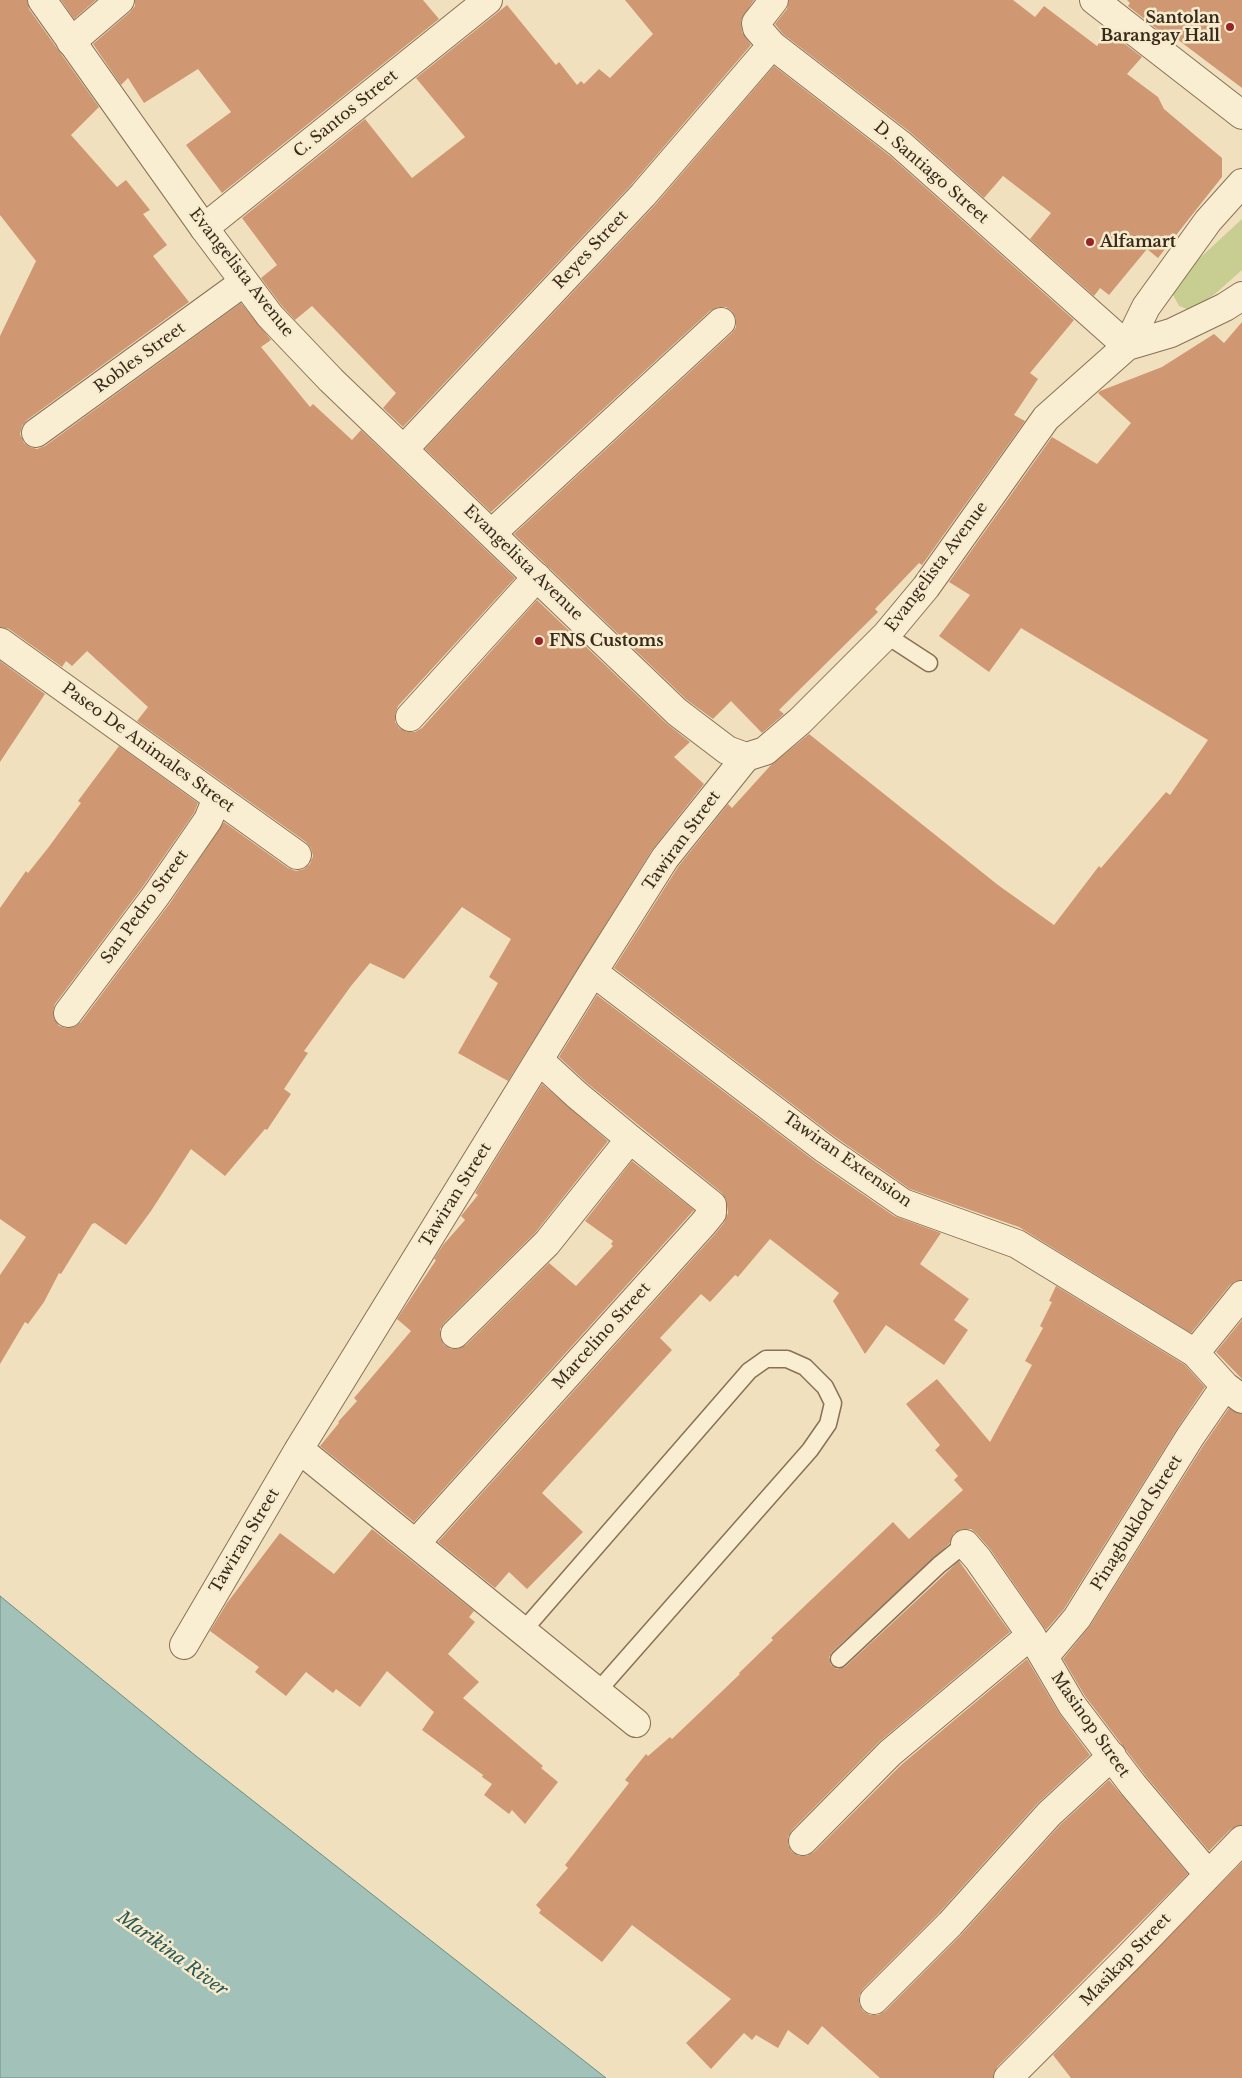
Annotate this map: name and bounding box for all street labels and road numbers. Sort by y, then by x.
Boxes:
street label: C. Santos Street [290,66,402,162]
street label: D. Santiago Street [870,118,992,228]
street label: Evangelista Avenue [185,205,297,341]
street label: Reyes Street [550,207,632,293]
street label: Robles Street [91,319,189,397]
street label: Evangelista Avenue [882,498,992,636]
street label: Evangelista Avenue [460,501,586,625]
street label: Paseo De Animales Street [58,679,238,817]
street label: Tawiran Street [639,787,725,895]
street label: San Pedro Street [97,846,193,968]
street label: Tawiran Extension [779,1108,915,1212]
street label: Tawiran Street [416,1139,496,1251]
street label: Marcelino Street [549,1279,655,1393]
street label: Pinagbuklod Street [1087,1452,1187,1594]
street label: Tawiran Street [206,1485,284,1597]
street label: Masinop Street [1047,1669,1133,1781]
street label: Masikap Street [1077,1910,1175,2010]

